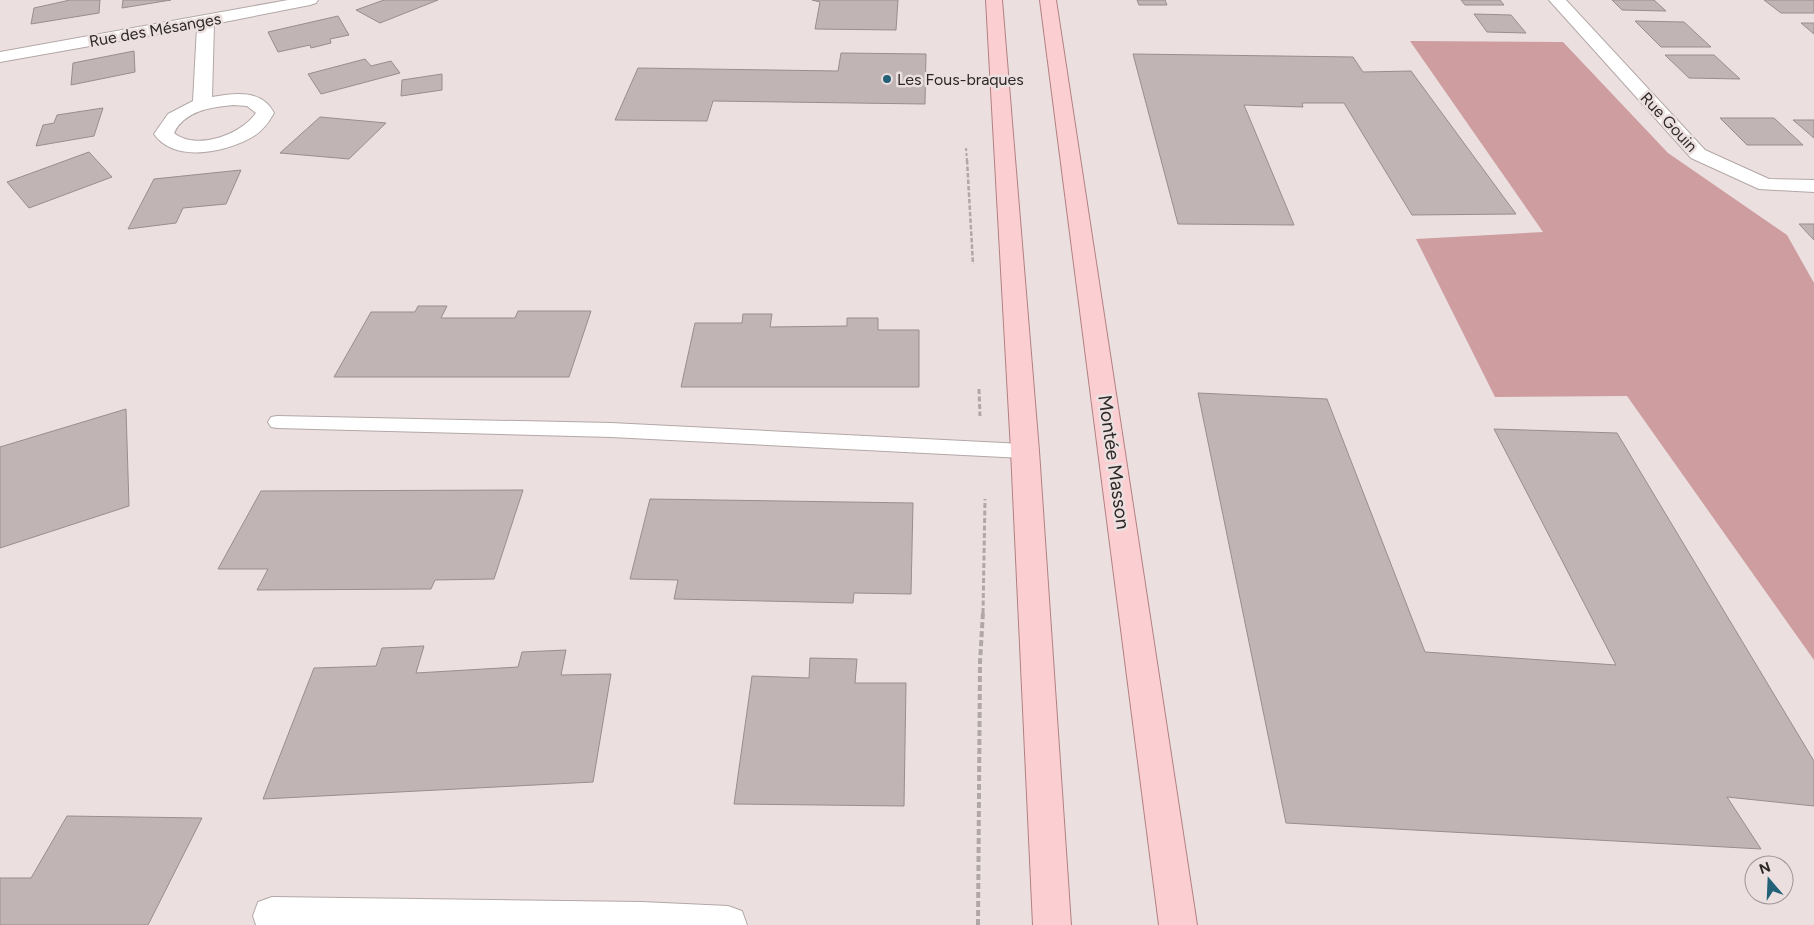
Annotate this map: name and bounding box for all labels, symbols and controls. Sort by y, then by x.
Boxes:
street label: Rue des Mésanges [88,9,222,51]
place label: Les Fous-braques [897,70,1024,89]
marker: Les Fous-braques [881,73,893,85]
street label: Rue Gouin [1637,88,1701,156]
street label: Montée Masson [1093,393,1135,531]
north arrow [1744,855,1794,905]
text: N [1757,858,1773,878]

